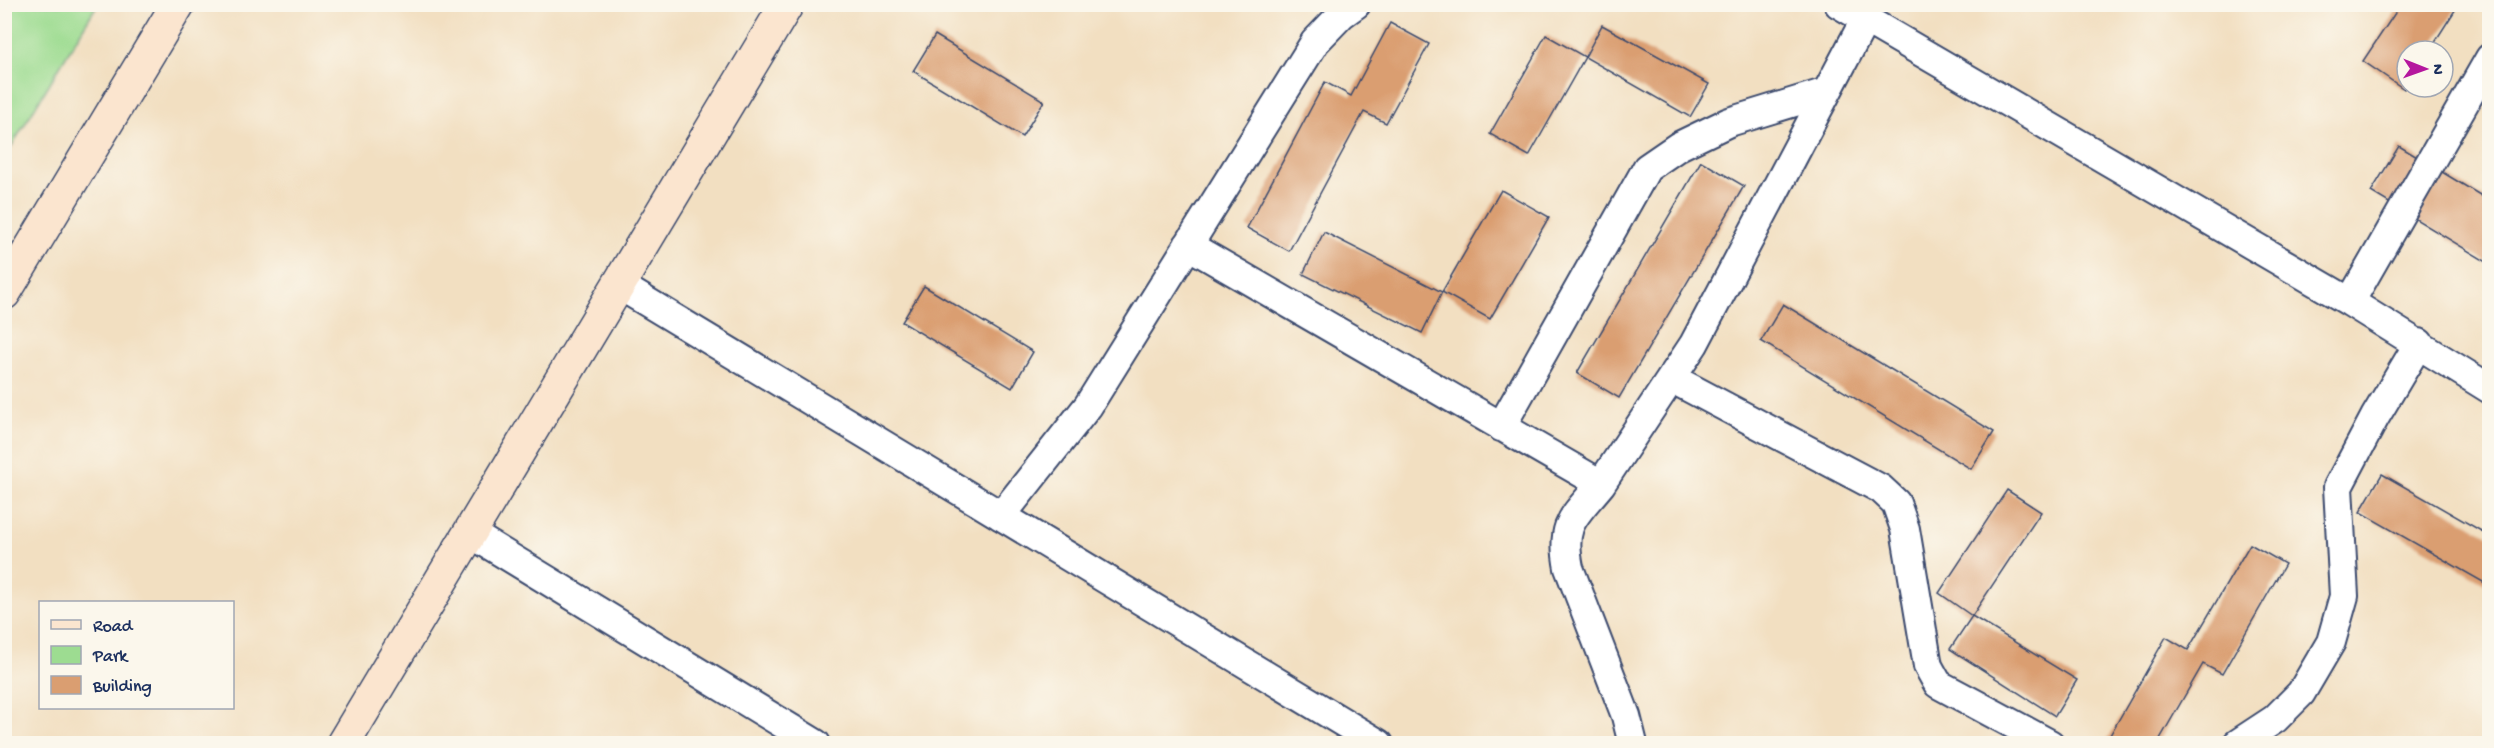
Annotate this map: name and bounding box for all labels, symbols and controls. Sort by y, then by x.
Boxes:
north arrow [2395,39,2455,99]
text: N [2427,64,2446,75]
legend [39,601,234,709]
text: Road [93,617,134,638]
text: Park [92,647,129,668]
text: Building [92,677,152,698]

